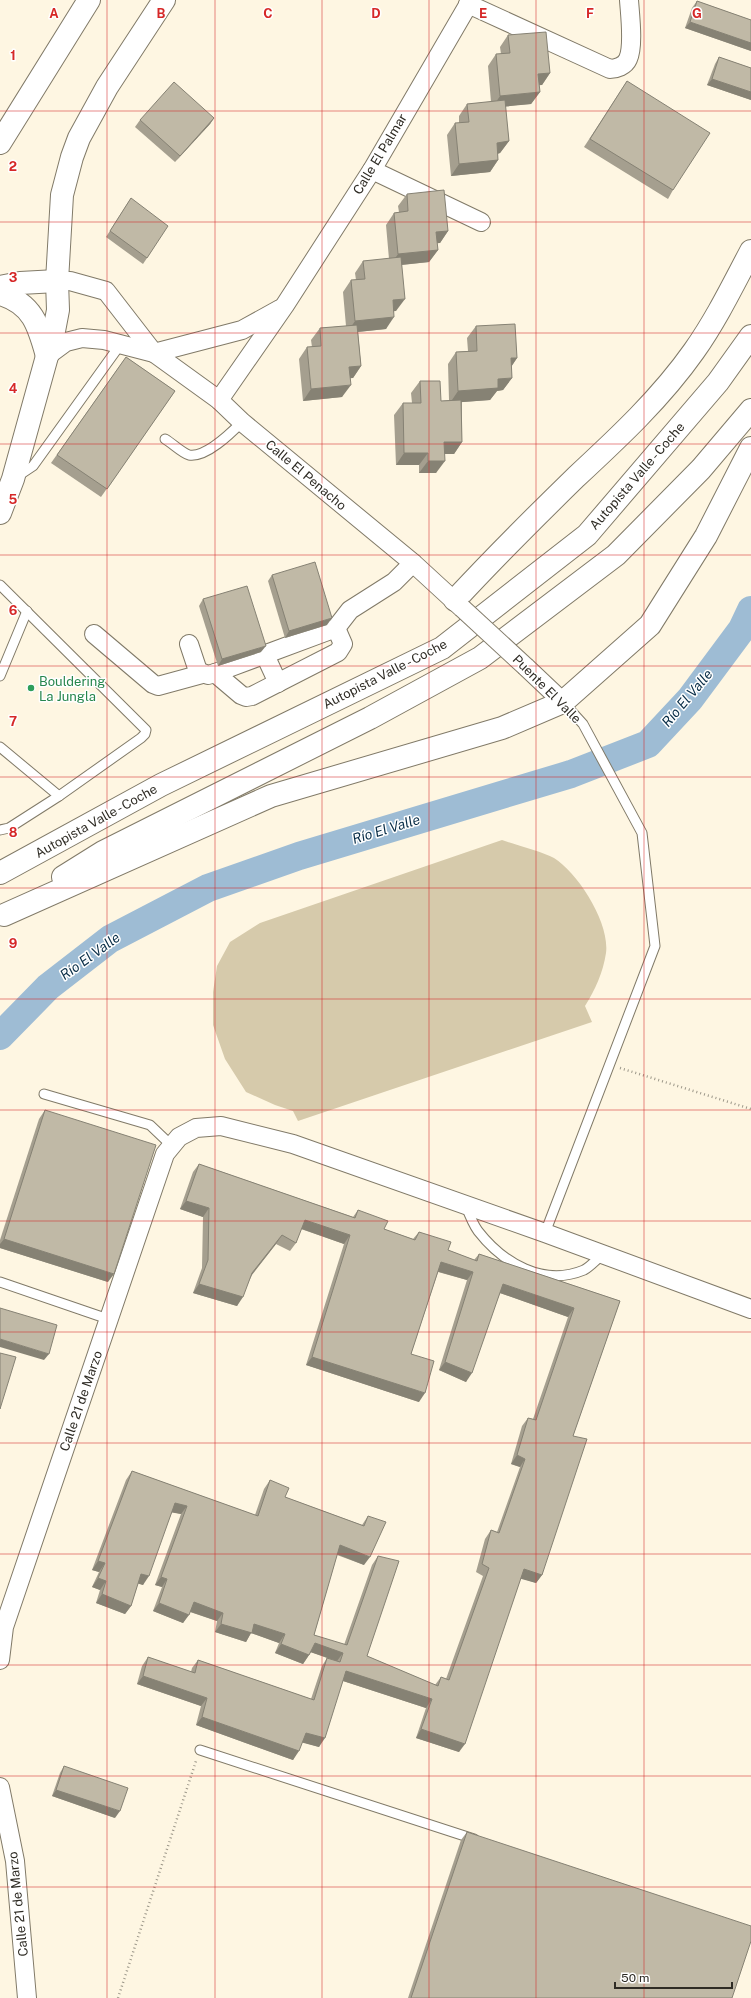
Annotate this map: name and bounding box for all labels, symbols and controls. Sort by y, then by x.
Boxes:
text: A [49,6,59,21]
text: B [157,6,166,21]
text: C [263,6,273,21]
text: D [371,6,381,21]
text: E [479,6,487,21]
text: F [586,6,594,21]
text: G [692,6,702,21]
text: 1 [10,48,16,63]
street label: Calle El Palmar [350,111,410,197]
text: 2 [9,159,17,174]
text: 3 [9,270,18,285]
text: 4 [9,381,18,396]
street label: Autopista Valle - Coche [586,419,688,533]
street label: Calle El Penacho [263,437,349,513]
text: 5 [9,492,18,507]
text: 6 [9,603,18,618]
street label: Autopista Valle - Coche [321,636,449,712]
street label: Puente El Valle [510,652,584,726]
water label: Río El Valle [658,666,716,730]
place label: Bouldering La Jungla [39,674,105,704]
marker: Bouldering La Jungla [26,683,36,693]
text: 7 [9,714,17,729]
street label: Autopista Valle - Coche [32,781,160,861]
water label: Río El Valle [350,811,422,847]
text: 8 [9,825,18,840]
water label: Río El Valle [57,929,123,983]
text: 9 [9,936,17,951]
street label: Calle 21 de Marzo [57,1349,105,1453]
street label: Calle 21 de Marzo [5,1851,31,1957]
scale bar [615,1964,732,1990]
text: 50 m [621,1971,649,1985]

